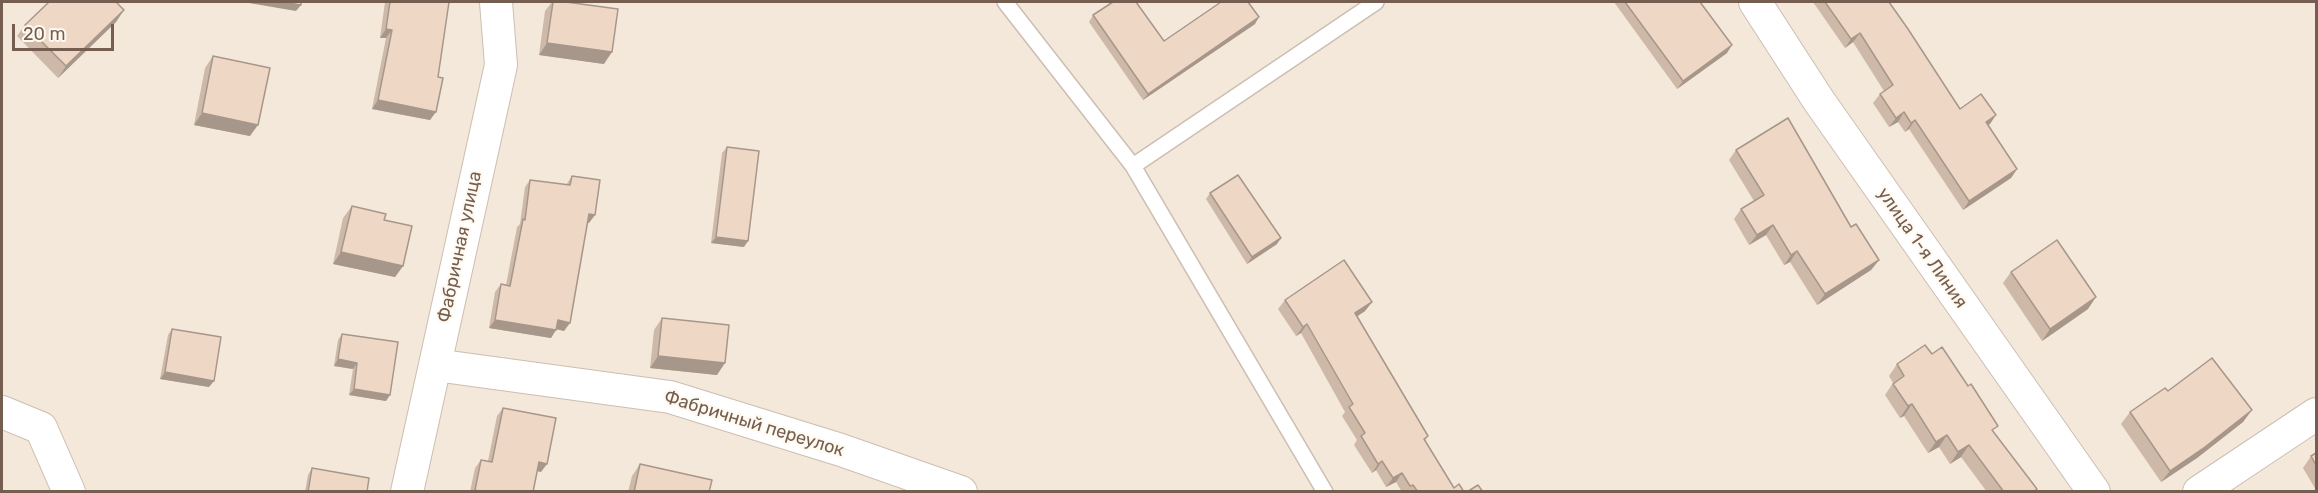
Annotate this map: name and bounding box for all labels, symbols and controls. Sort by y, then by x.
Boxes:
scale bar [15,12,117,50]
text: 20 m [23,23,65,45]
street label: Фабричная улица [433,169,487,325]
street label: улица 1-я Линия [1872,184,1972,312]
street label: Фабричный переулок [661,386,847,462]

